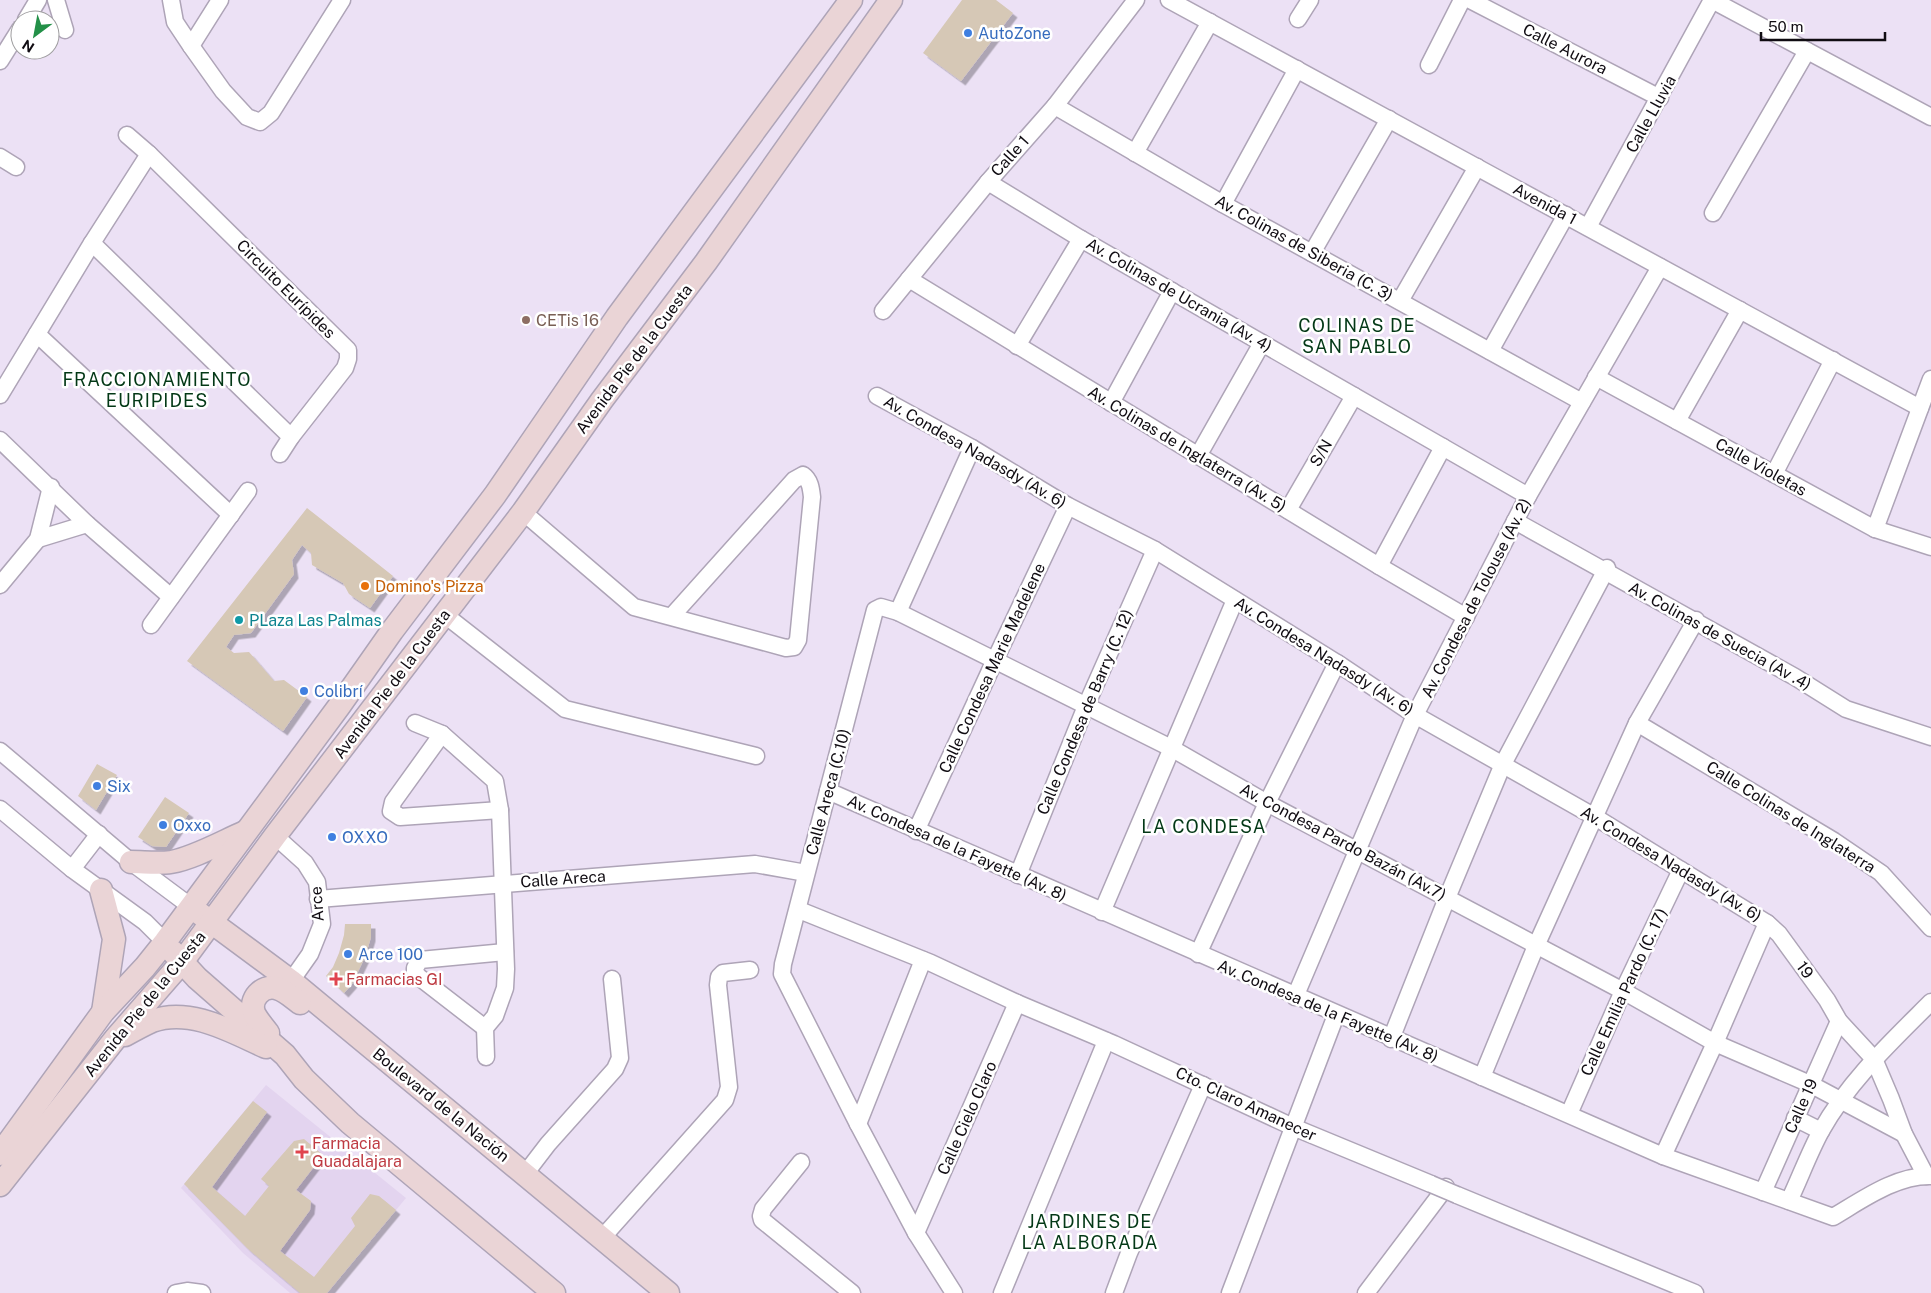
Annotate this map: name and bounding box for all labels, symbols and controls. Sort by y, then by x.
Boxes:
north arrow [10,10,60,60]
scale bar [1761,10,1885,42]
text: 50 m [1768,18,1803,35]
street label: Calle Aurora [1520,20,1610,78]
place label: AutoZone [978,24,1051,43]
marker: AutoZone [962,27,974,39]
text: N [19,36,37,56]
street label: Calle Lluvia [1622,72,1680,156]
street label: Calle 1 [987,132,1033,180]
street label: Avenida 1 [1510,179,1580,229]
street label: Av. Colinas de Siberia (C. 3) [1212,191,1396,305]
street label: Av. Colinas de Ucrania (Av. 4) [1083,234,1275,356]
street label: Circuito Eurípides [233,236,339,342]
street label: Avenida Pie de la Cuesta [572,281,696,437]
place label: CETis 16 [536,311,599,330]
marker: CETis 16 [520,314,532,326]
district label: COLINAS DE SAN PABLO [1298,315,1416,357]
district label: FRACCIONAMIENTO EURIPIDES [62,369,252,411]
street label: Av. Colinas de Inglaterra (Av. 5) [1084,382,1290,516]
street label: Av. Condesa Nadasdy (Av. 6) [880,392,1070,512]
street label: Calle Violetas [1712,434,1810,500]
street label: S/N [1306,436,1336,470]
street label: Av. Condesa de Tolouse (Av. 2) [1417,495,1535,701]
street label: Calle Condesa Marie Madelene [935,560,1049,776]
place label: Domino's Pizza [375,577,484,596]
street label: Av. Colinas de Suecia (Av .4) [1625,578,1815,694]
marker: Domino's Pizza [359,580,371,592]
street label: Av. Condesa Nadasdy (Av. 6) [1231,593,1417,719]
street label: Avenida Pie de la Cuesta [330,606,454,762]
street label: Calle Condesa de Barry (C. 12) [1033,606,1137,818]
place label: PLaza Las Palmas [249,611,382,630]
marker: PLaza Las Palmas [233,614,245,626]
place label: Colibrí [314,682,364,701]
marker: Colibrí [298,685,310,697]
street label: Calle Areca (C.10) [802,727,854,857]
street label: Calle Colinas de Inglaterra [1703,757,1879,877]
place label: Six [107,777,131,796]
street label: Av. Condesa Pardo Bazán (Av.7) [1237,779,1449,905]
marker: Six [91,780,103,792]
street label: Av. Condesa de la Fayette (Av. 8) [844,791,1070,905]
street label: Av. Condesa Nadasdy (Av. 6) [1577,802,1765,926]
place label: Oxxo [173,816,211,835]
district label: LA CONDESA [1141,816,1267,837]
marker: Oxxo [157,819,169,831]
place label: OXXO [342,828,388,847]
marker: OXXO [326,831,338,843]
street label: Calle Areca [520,867,606,891]
street label: Arce [306,886,328,922]
street label: Calle Emilia Pardo (C. 17) [1577,905,1671,1079]
street label: Avenida Pie de la Cuesta [80,927,210,1081]
place label: Arce 100 [358,945,423,964]
marker: Arce 100 [342,948,354,960]
street label: Av. Condesa de la Fayette (Av. 8) [1215,956,1441,1066]
street label: 19 [1792,958,1818,982]
place label: Farmacias GI [346,970,443,989]
marker: Farmacias GI [330,973,342,985]
street label: Boulevard de la Nación [369,1044,513,1166]
street label: Calle Cielo Claro [933,1058,1001,1178]
street label: Cto. Claro Amanecer [1173,1063,1319,1145]
street label: Calle 19 [1780,1076,1822,1136]
place label: Farmacia Guadalajara [312,1134,402,1171]
marker: Farmacia Guadalajara [296,1146,308,1158]
district label: JARDINES DE LA ALBORADA [1022,1211,1159,1253]

